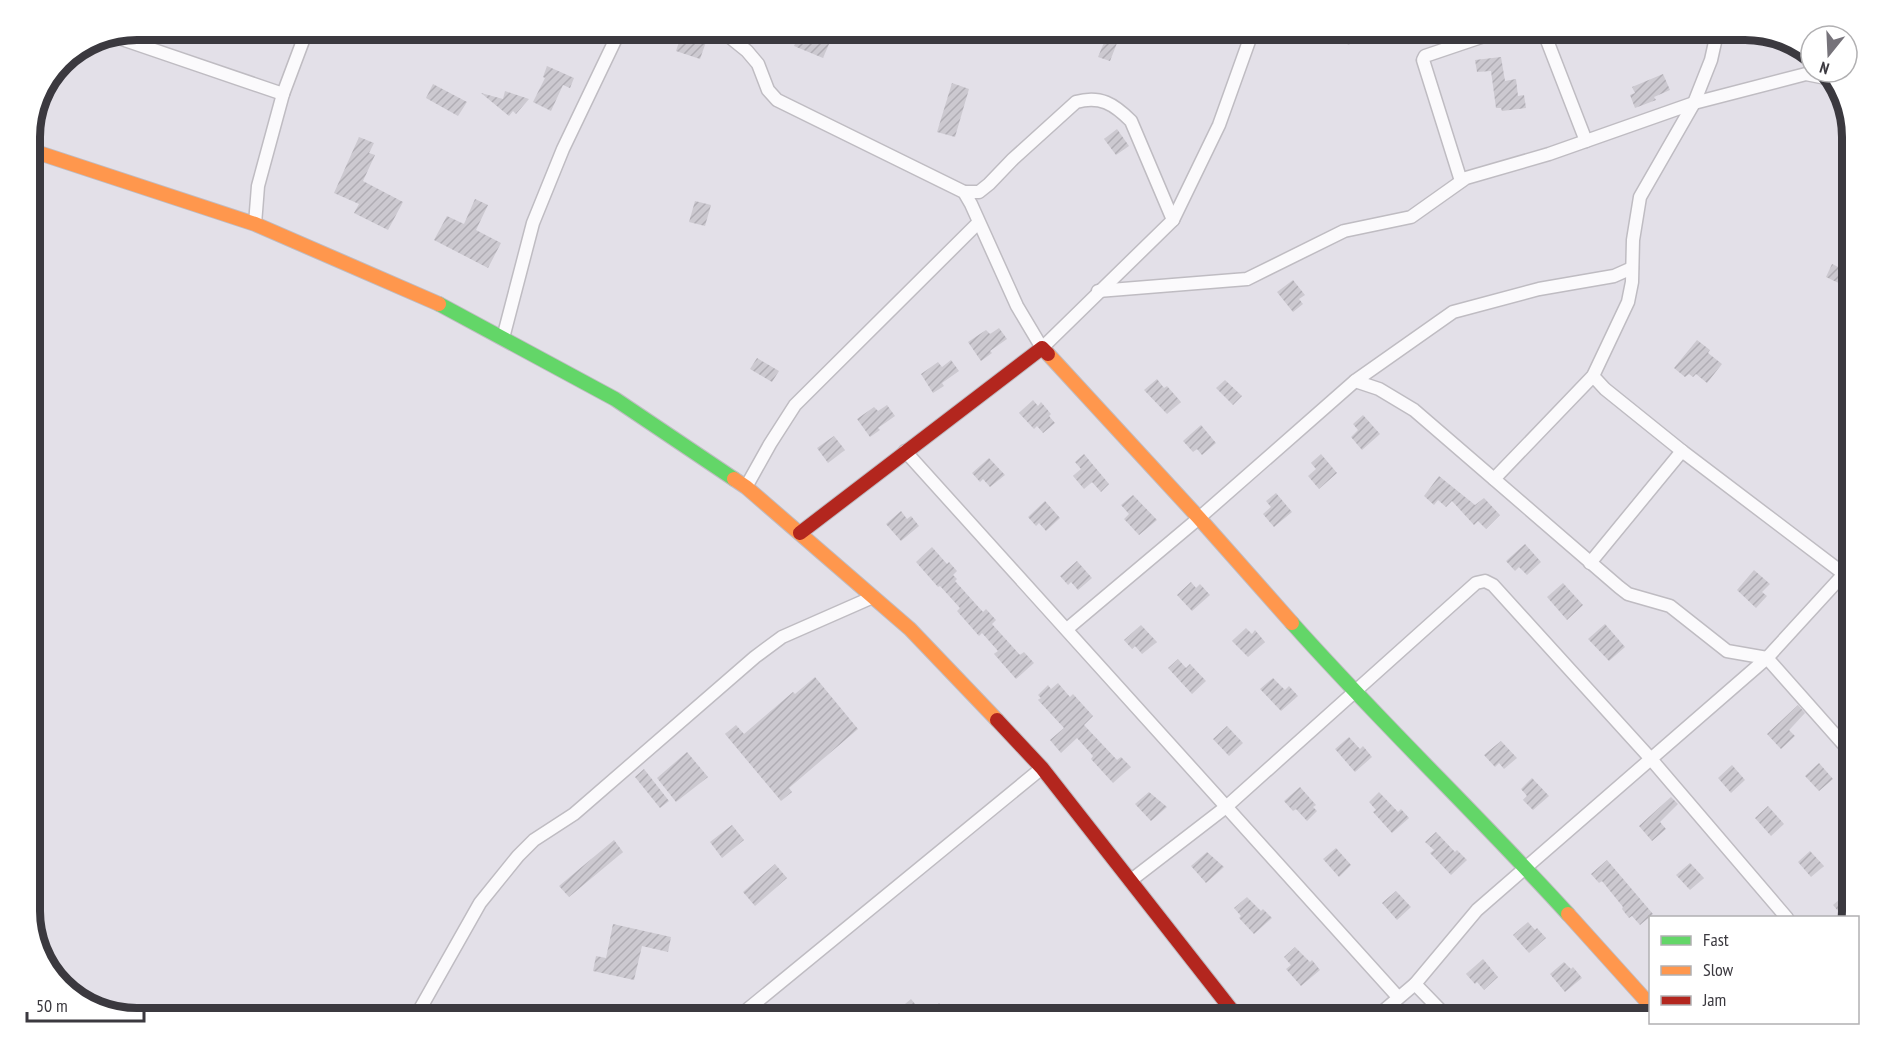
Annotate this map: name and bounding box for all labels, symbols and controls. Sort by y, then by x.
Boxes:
north arrow [1799,24,1859,84]
text: N [1817,57,1832,79]
legend [1649,916,1859,1024]
text: Fast [1703,928,1729,951]
text: Slow [1703,958,1734,981]
scale bar [27,985,144,1023]
text: Jam [1702,988,1726,1011]
text: 50 m [36,994,68,1017]

